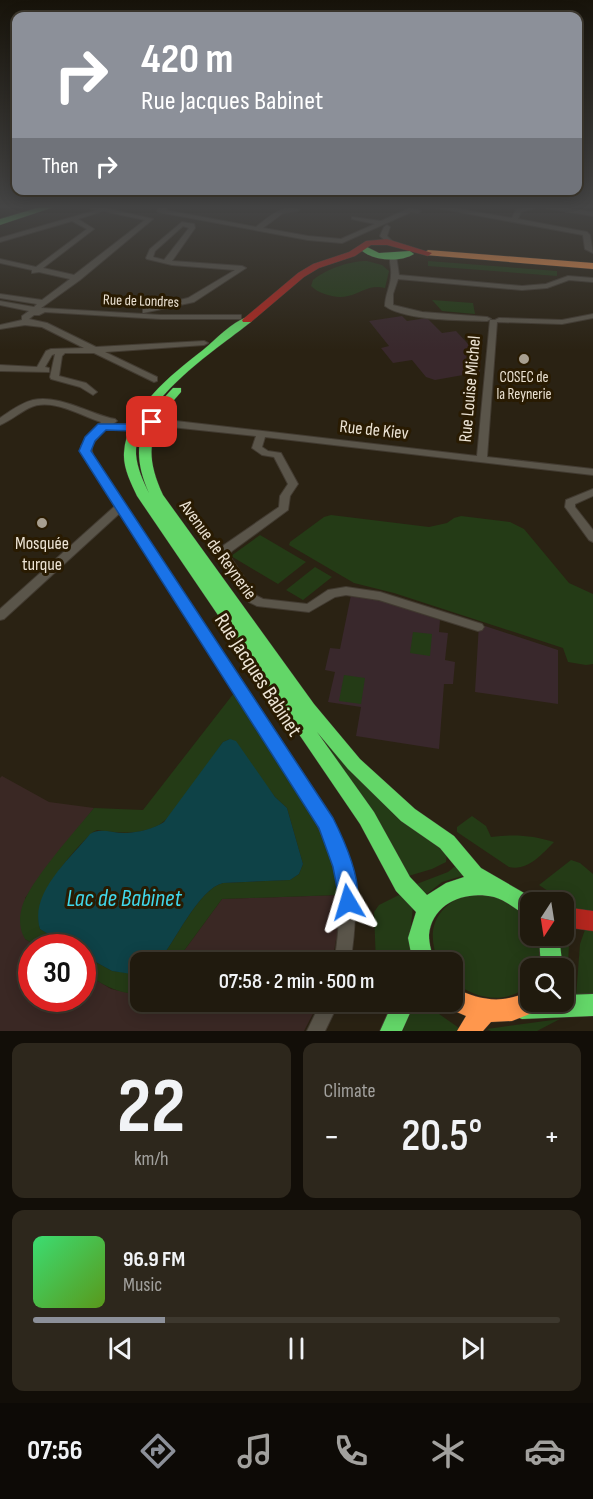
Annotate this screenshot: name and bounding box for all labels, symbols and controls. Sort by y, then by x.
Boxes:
text: 420 m [141,34,233,85]
icon: right [42,36,120,114]
text: Rue Jacques Babinet [141,85,323,117]
icon: right [90,150,123,183]
text: Then [42,153,78,180]
street label: Rue de Londres [103,290,179,312]
street label: Rue Louise Michel [455,335,485,443]
marker: COSEC de la Reynerie [517,352,531,366]
place label: COSEC de la Reynerie [497,368,552,404]
pin [126,396,177,447]
icon: arrive [135,405,168,438]
street label: Rue de Kiev [339,416,410,444]
street label: Avenue de Reynerie [174,496,261,604]
marker: Mosquée turque [35,516,49,530]
place label: Mosquée turque [15,533,69,575]
street label: Rue Jacques Babinet [209,609,307,741]
position arrow [316,870,380,934]
water label: Lac de Babinet [66,884,182,913]
north arrow [520,892,574,946]
map controls [520,892,574,1012]
speed limit sign: 30 [18,934,96,1012]
button: search [520,958,574,1012]
text: 07:58 · 2 min · 500 m [219,968,374,995]
text: 22 [117,1061,185,1154]
text: Climate [324,1079,376,1103]
text: 20.5° [401,1109,482,1164]
text: − [324,1117,340,1157]
text: + [544,1117,560,1157]
text: km/h [134,1147,169,1171]
text: 96.9 FM [123,1246,185,1273]
text: Music [123,1273,162,1297]
icon: previous [104,1332,137,1365]
icon: pause [280,1332,313,1365]
icon: next [456,1332,489,1365]
icon: directions [137,1430,179,1472]
icon: music [234,1430,276,1472]
icon: phone [330,1430,372,1472]
icon: climate [427,1430,469,1472]
icon: car [524,1430,566,1472]
text: 07:56 [27,1435,82,1467]

